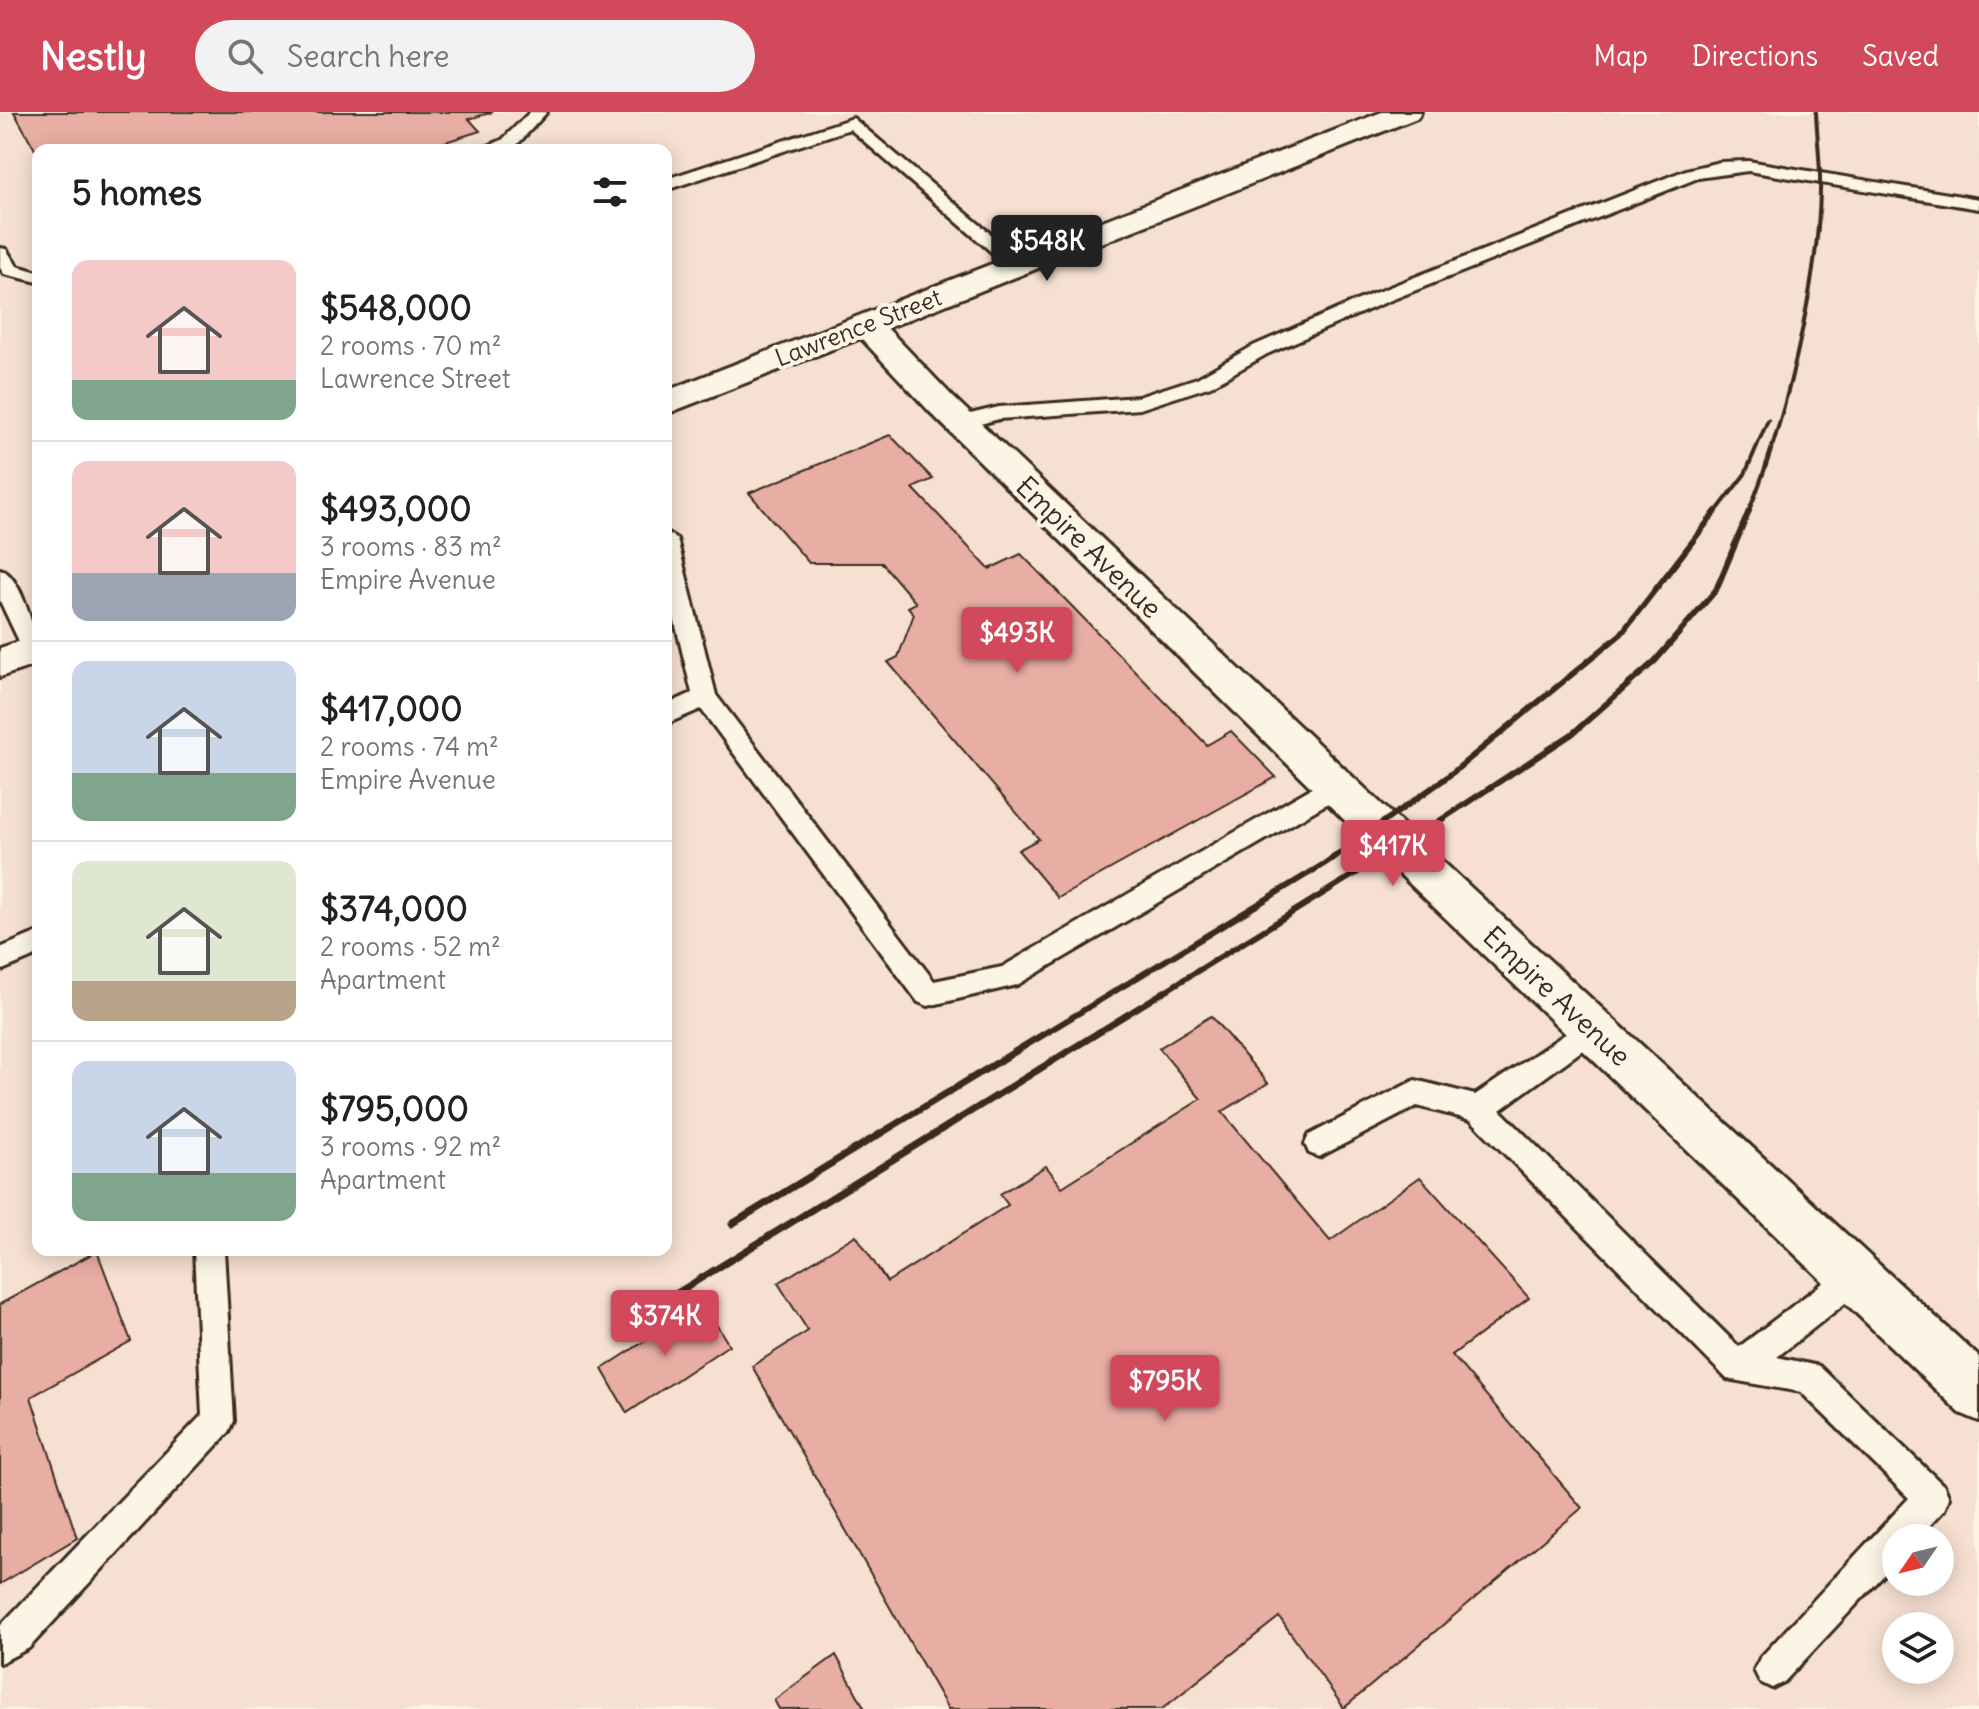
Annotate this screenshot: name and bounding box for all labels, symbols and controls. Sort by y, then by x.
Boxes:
search box [195,20,755,92]
text: Nestly [40,33,147,80]
icon: search [223,34,267,78]
text: Search here [287,37,449,75]
text: Map [1593,38,1648,74]
text: Directions [1692,38,1818,74]
text: Saved [1862,38,1939,74]
icon: filters [588,170,632,214]
text: 5 homes [72,171,202,214]
pin: $548K [991,215,1103,283]
text: $548K [1009,224,1085,257]
street label: Lawrence Street [771,281,945,373]
text: $548,000 [320,286,472,329]
icon: home [136,292,232,388]
text: 2 rooms · 70 m² [320,329,501,362]
text: Lawrence Street [320,362,511,395]
street label: Empire Avenue [1008,468,1170,626]
text: $493,000 [320,487,472,530]
icon: home [136,493,232,589]
text: 3 rooms · 83 m² [320,530,502,563]
text: Empire Avenue [320,563,496,596]
pin: $493K [961,607,1073,675]
text: $493K [979,616,1055,649]
text: $417,000 [320,687,463,730]
icon: home [136,693,232,789]
text: 2 rooms · 74 m² [320,730,499,763]
text: Empire Avenue [320,763,496,796]
pin: $417K [1337,820,1449,888]
text: $417K [1359,829,1427,862]
text: $374,000 [320,887,468,930]
icon: home [136,893,232,989]
street label: Empire Avenue [1476,918,1638,1074]
text: 2 rooms · 52 m² [320,930,501,963]
text: Apartment [320,963,446,996]
text: $795,000 [320,1087,469,1130]
icon: home [136,1093,232,1189]
text: 3 rooms · 92 m² [320,1130,501,1163]
text: Apartment [320,1163,446,1196]
pin: $374K [609,1290,721,1358]
text: $374K [629,1299,701,1332]
pin: $795K [1109,1355,1221,1423]
text: $795K [1128,1364,1202,1397]
north arrow [1882,1524,1954,1596]
map controls [1882,1524,1954,1684]
button: layers [1882,1612,1954,1684]

